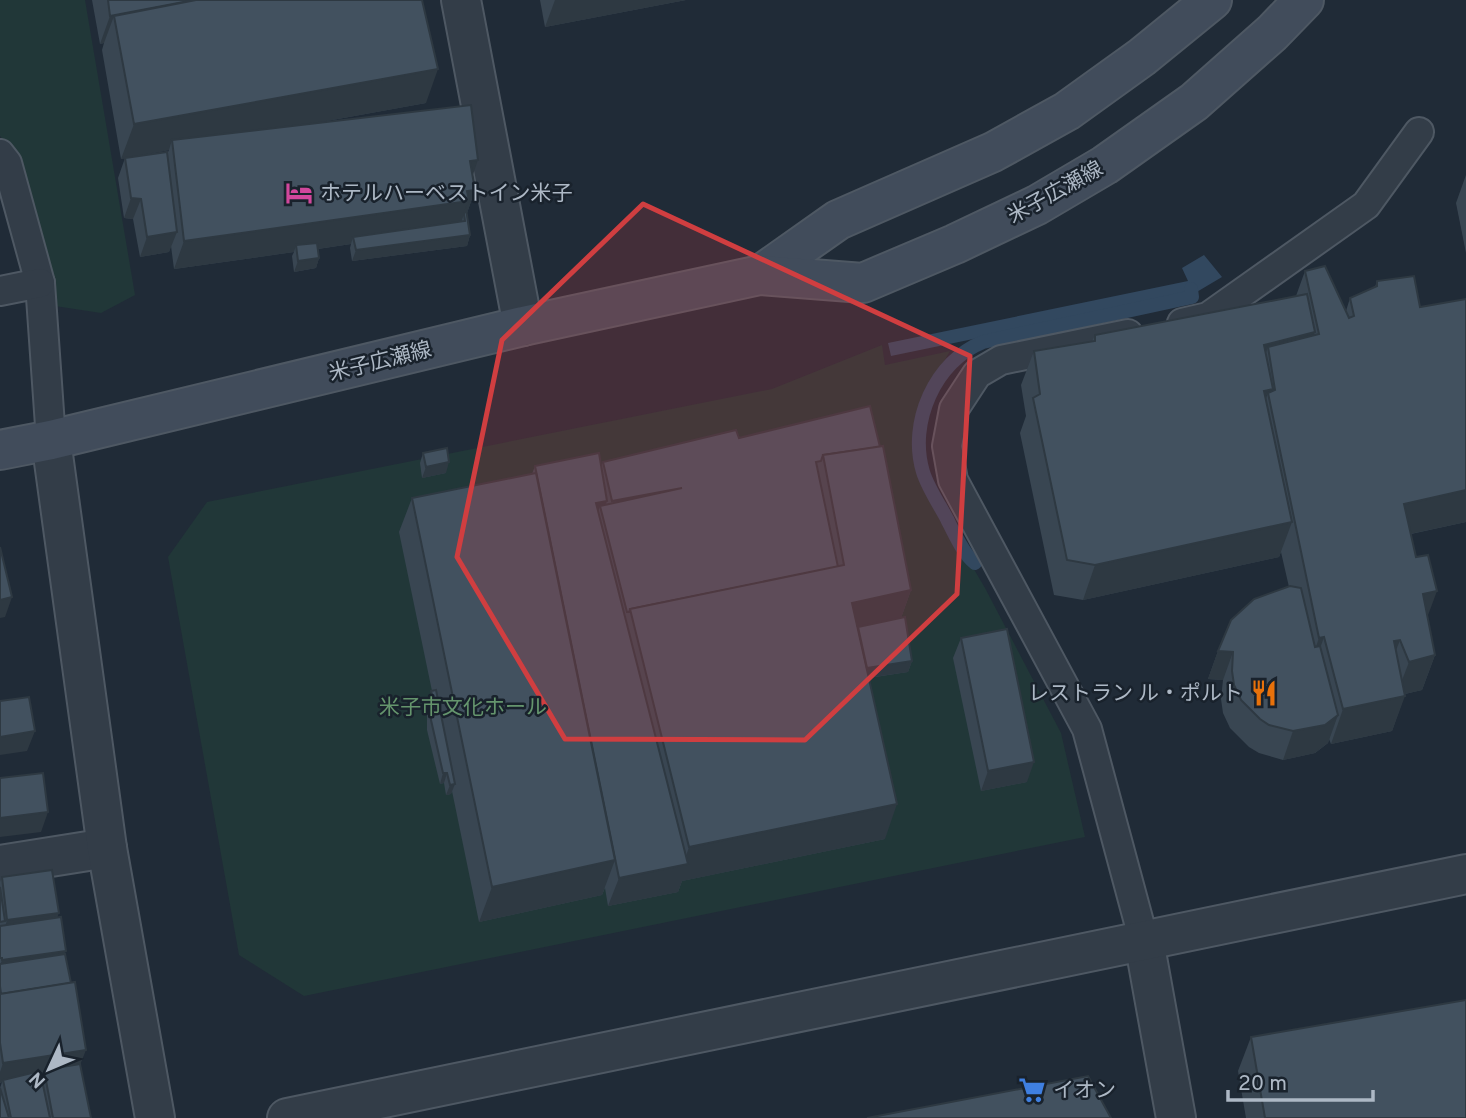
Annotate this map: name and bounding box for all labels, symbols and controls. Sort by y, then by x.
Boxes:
street label: 米子広瀬線 [1003,156,1108,231]
hotel icon: ホテルハーベストイン米子 [284,178,314,208]
place label: ホテルハーベストイン米子 [320,181,572,208]
street label: 米子広瀬線 [326,337,435,388]
restaurant icon: レストラン ル・ポルト [1249,678,1279,708]
place label: レストラン ル・ポルト [1028,681,1243,708]
park label: 米子市文化ホール [379,695,547,722]
north arrow [14,1034,84,1104]
scale bar [1228,1058,1373,1102]
text: N [25,1066,52,1093]
text: 20 m [1238,1071,1287,1098]
supermarket icon: イオン [1017,1075,1047,1105]
place label: イオン [1053,1078,1116,1105]

